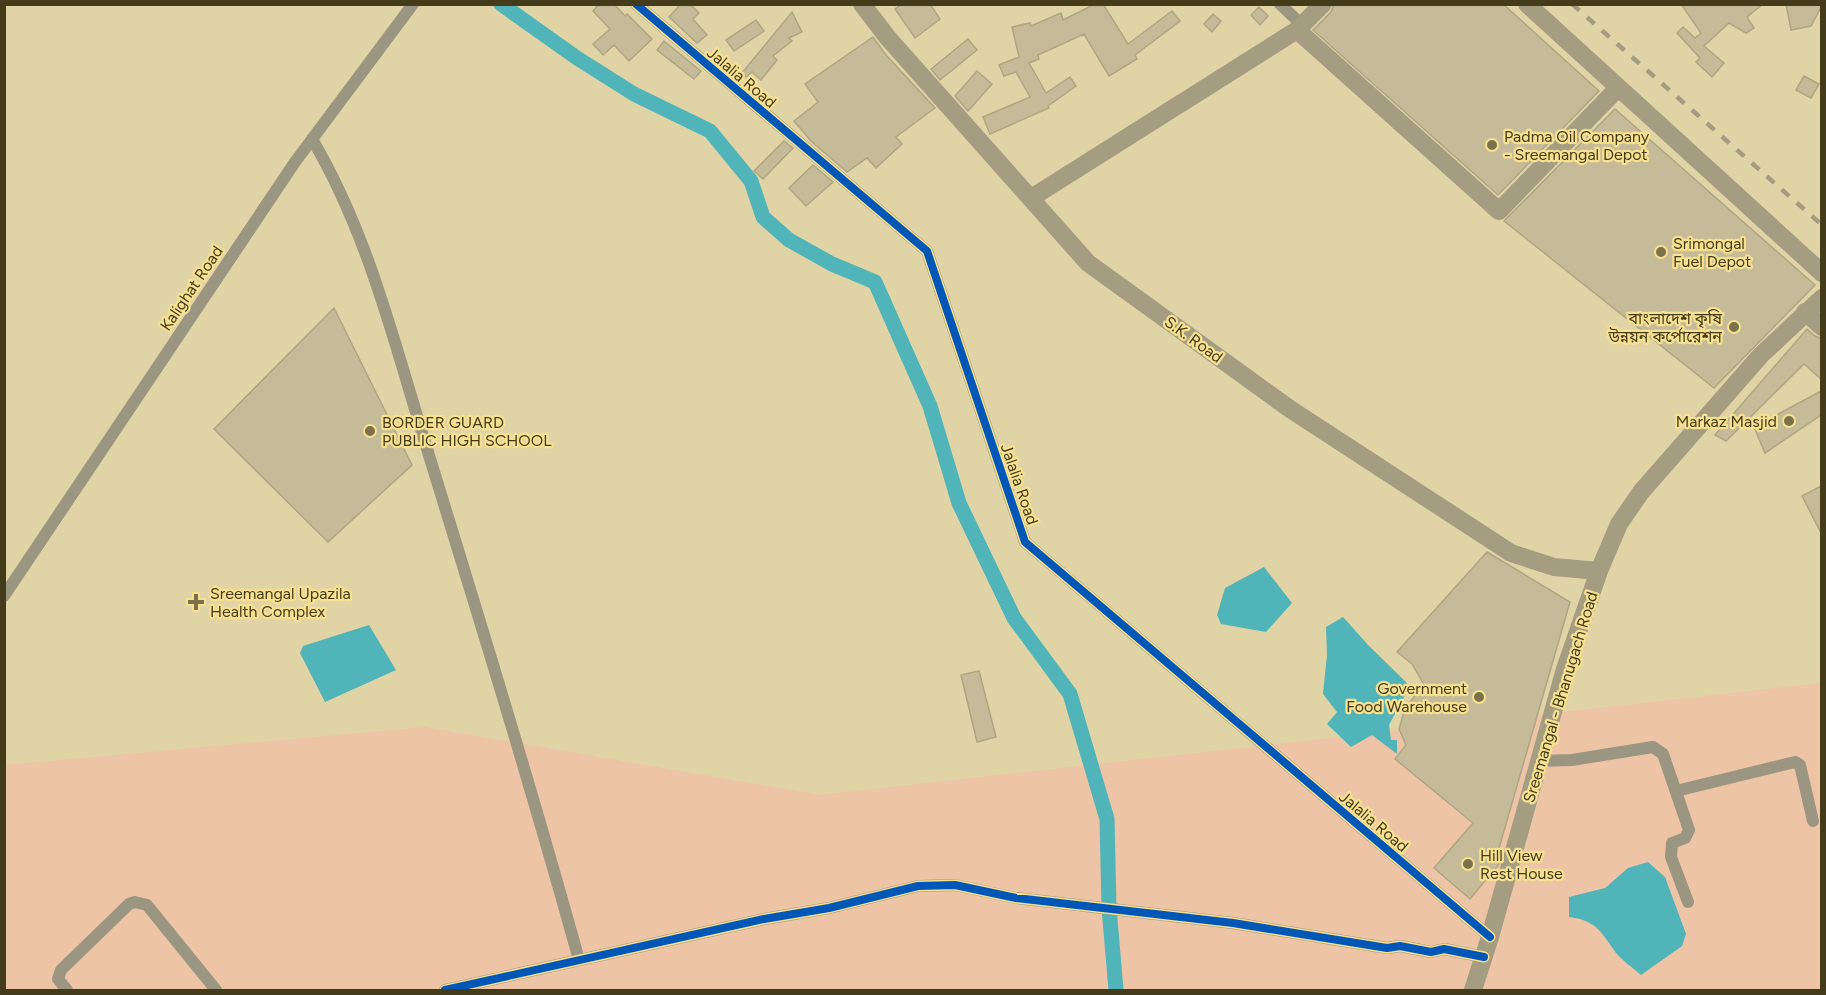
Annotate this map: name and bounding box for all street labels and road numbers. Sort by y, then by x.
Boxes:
street label: Jalalia Road [703,43,780,112]
street label: Kalighat Road [156,242,227,334]
street label: S.K. Road [1161,312,1226,367]
street label: Jalalia Road [997,441,1042,527]
street label: Sreemangal - Bhanugach Road [1519,589,1602,805]
street label: Jalalia Road [1335,787,1412,856]

